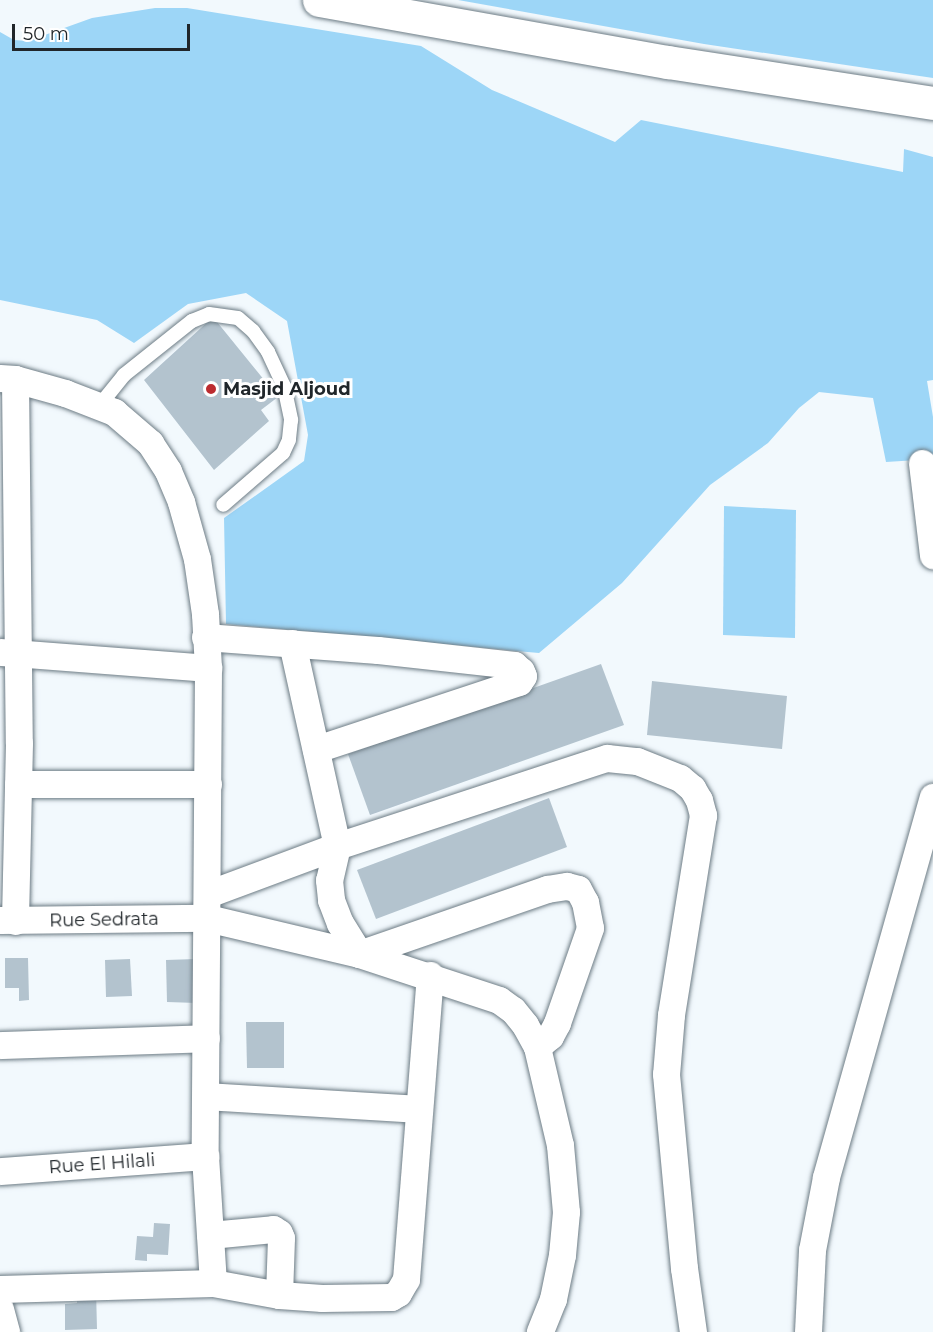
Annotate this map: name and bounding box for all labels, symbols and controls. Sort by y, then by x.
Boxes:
scale bar [15,12,194,50]
text: 50 m [23,23,69,45]
place label: Masjid Aljoud [223,378,351,400]
marker: Masjid Aljoud [204,382,218,396]
street label: Rue Sedrata [49,908,159,932]
street label: Rue El Hilali [48,1149,156,1179]

